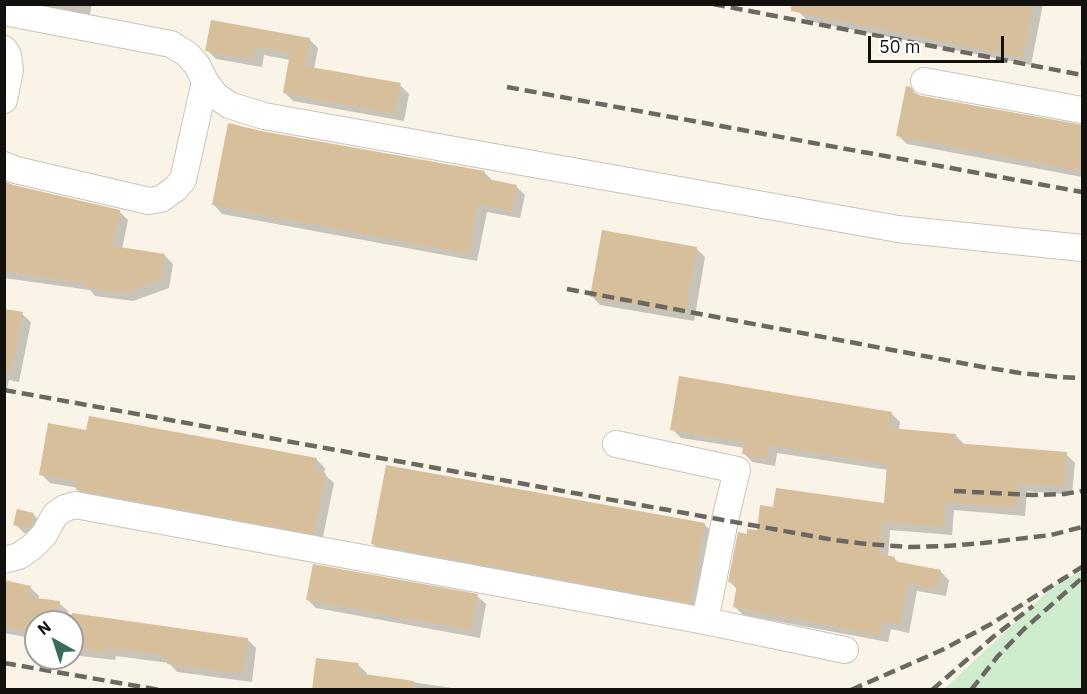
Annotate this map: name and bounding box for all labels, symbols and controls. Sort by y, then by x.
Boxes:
scale bar [871,24,1008,62]
text: 50 m [879,35,921,58]
north arrow [24,610,84,670]
text: N [33,616,55,639]

